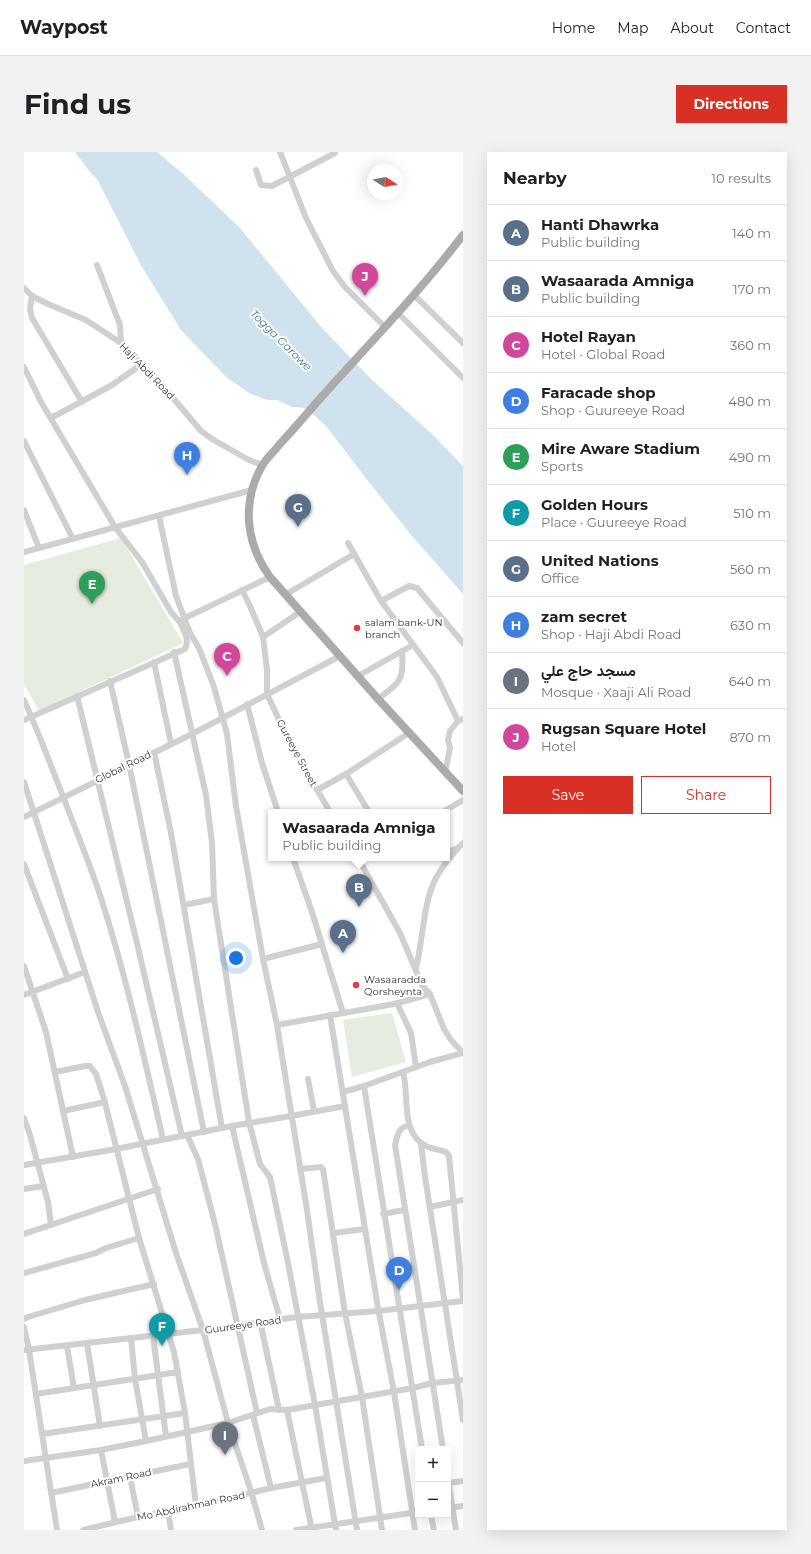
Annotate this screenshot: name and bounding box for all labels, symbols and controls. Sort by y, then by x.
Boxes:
text: Waypost [20,16,108,39]
text: Home [552,19,595,37]
text: Map [617,19,648,37]
text: About [670,19,714,37]
text: Contact [736,19,791,37]
button: Directions [676,85,787,123]
text: Find us [24,87,131,121]
north arrow [367,164,403,200]
text: Nearby [503,168,567,188]
text: 10 results [711,170,771,186]
text: Hanti Dhawrka [541,215,659,234]
text: A [511,225,521,241]
text: 140 m [732,225,771,241]
text: Public building [541,234,640,250]
pin: J [352,263,378,296]
text: Wasaarada Amniga [541,271,694,290]
text: B [511,281,521,297]
text: 170 m [733,281,771,297]
text: Public building [541,290,640,306]
water label: Togga Garowe [247,306,315,374]
text: Hotel Rayan [541,327,636,346]
text: C [511,337,521,353]
text: 360 m [730,337,771,353]
street label: Haji Abdi Road [117,340,177,402]
text: Hotel · Global Road [541,346,665,362]
text: Faracade shop [541,383,656,402]
text: D [511,393,521,409]
text: 480 m [728,393,771,409]
text: Shop · Guureeye Road [541,402,685,418]
text: Mire Aware Stadium [541,439,700,458]
pin: H [174,442,200,475]
text: E [512,449,520,465]
text: 490 m [729,449,771,465]
text: Sports [541,458,583,474]
pin: G [285,494,311,527]
text: Golden Hours [541,495,648,514]
text: F [512,505,520,521]
text: 510 m [733,505,771,521]
text: Place · Guureeye Road [541,514,687,530]
text: United Nations [541,551,659,570]
text: G [511,561,521,577]
text: 560 m [730,561,771,577]
text: Office [541,570,579,586]
pin: E [79,571,105,604]
text: zam secret [541,607,627,626]
place label: salam bank-UN branch [365,616,443,641]
text: H [511,617,521,633]
text: 630 m [730,617,771,633]
marker: salam bank-UN branch [352,623,362,633]
text: Shop · Haji Abdi Road [541,626,681,642]
pin: C [214,643,240,676]
text: مسجد حاج علي [541,661,636,680]
text: I [514,673,518,689]
text: 640 m [729,673,771,689]
text: Mosque · Xaaji Ali Road [541,684,691,700]
street label: Gureeye Street [274,717,320,789]
text: Rugsan Square Hotel [541,719,706,738]
text: J [512,729,520,745]
text: 870 m [730,729,771,745]
text: Hotel [541,738,576,754]
street label: Global Road [93,748,153,786]
button: Save [503,776,633,814]
button: Share [641,776,771,814]
popup [268,809,450,861]
text: Wasaarada Amniga [282,818,436,837]
text: Public building [282,837,382,853]
pin: B [346,874,372,907]
pin: A [330,920,356,953]
your location [226,948,246,968]
place label: Wasaaradda Qorsheynta [364,973,426,998]
marker: Wasaaradda Qorsheynta [351,980,361,990]
pin: D [386,1257,412,1290]
pin: F [149,1313,175,1346]
street label: Guureeye Road [204,1313,282,1337]
pin: I [212,1422,238,1455]
map controls [415,1446,451,1518]
button: + [415,1446,451,1482]
street label: Akram Road [89,1465,153,1491]
button: − [415,1482,451,1518]
street label: Mo Abdirahman Road [136,1488,246,1524]

